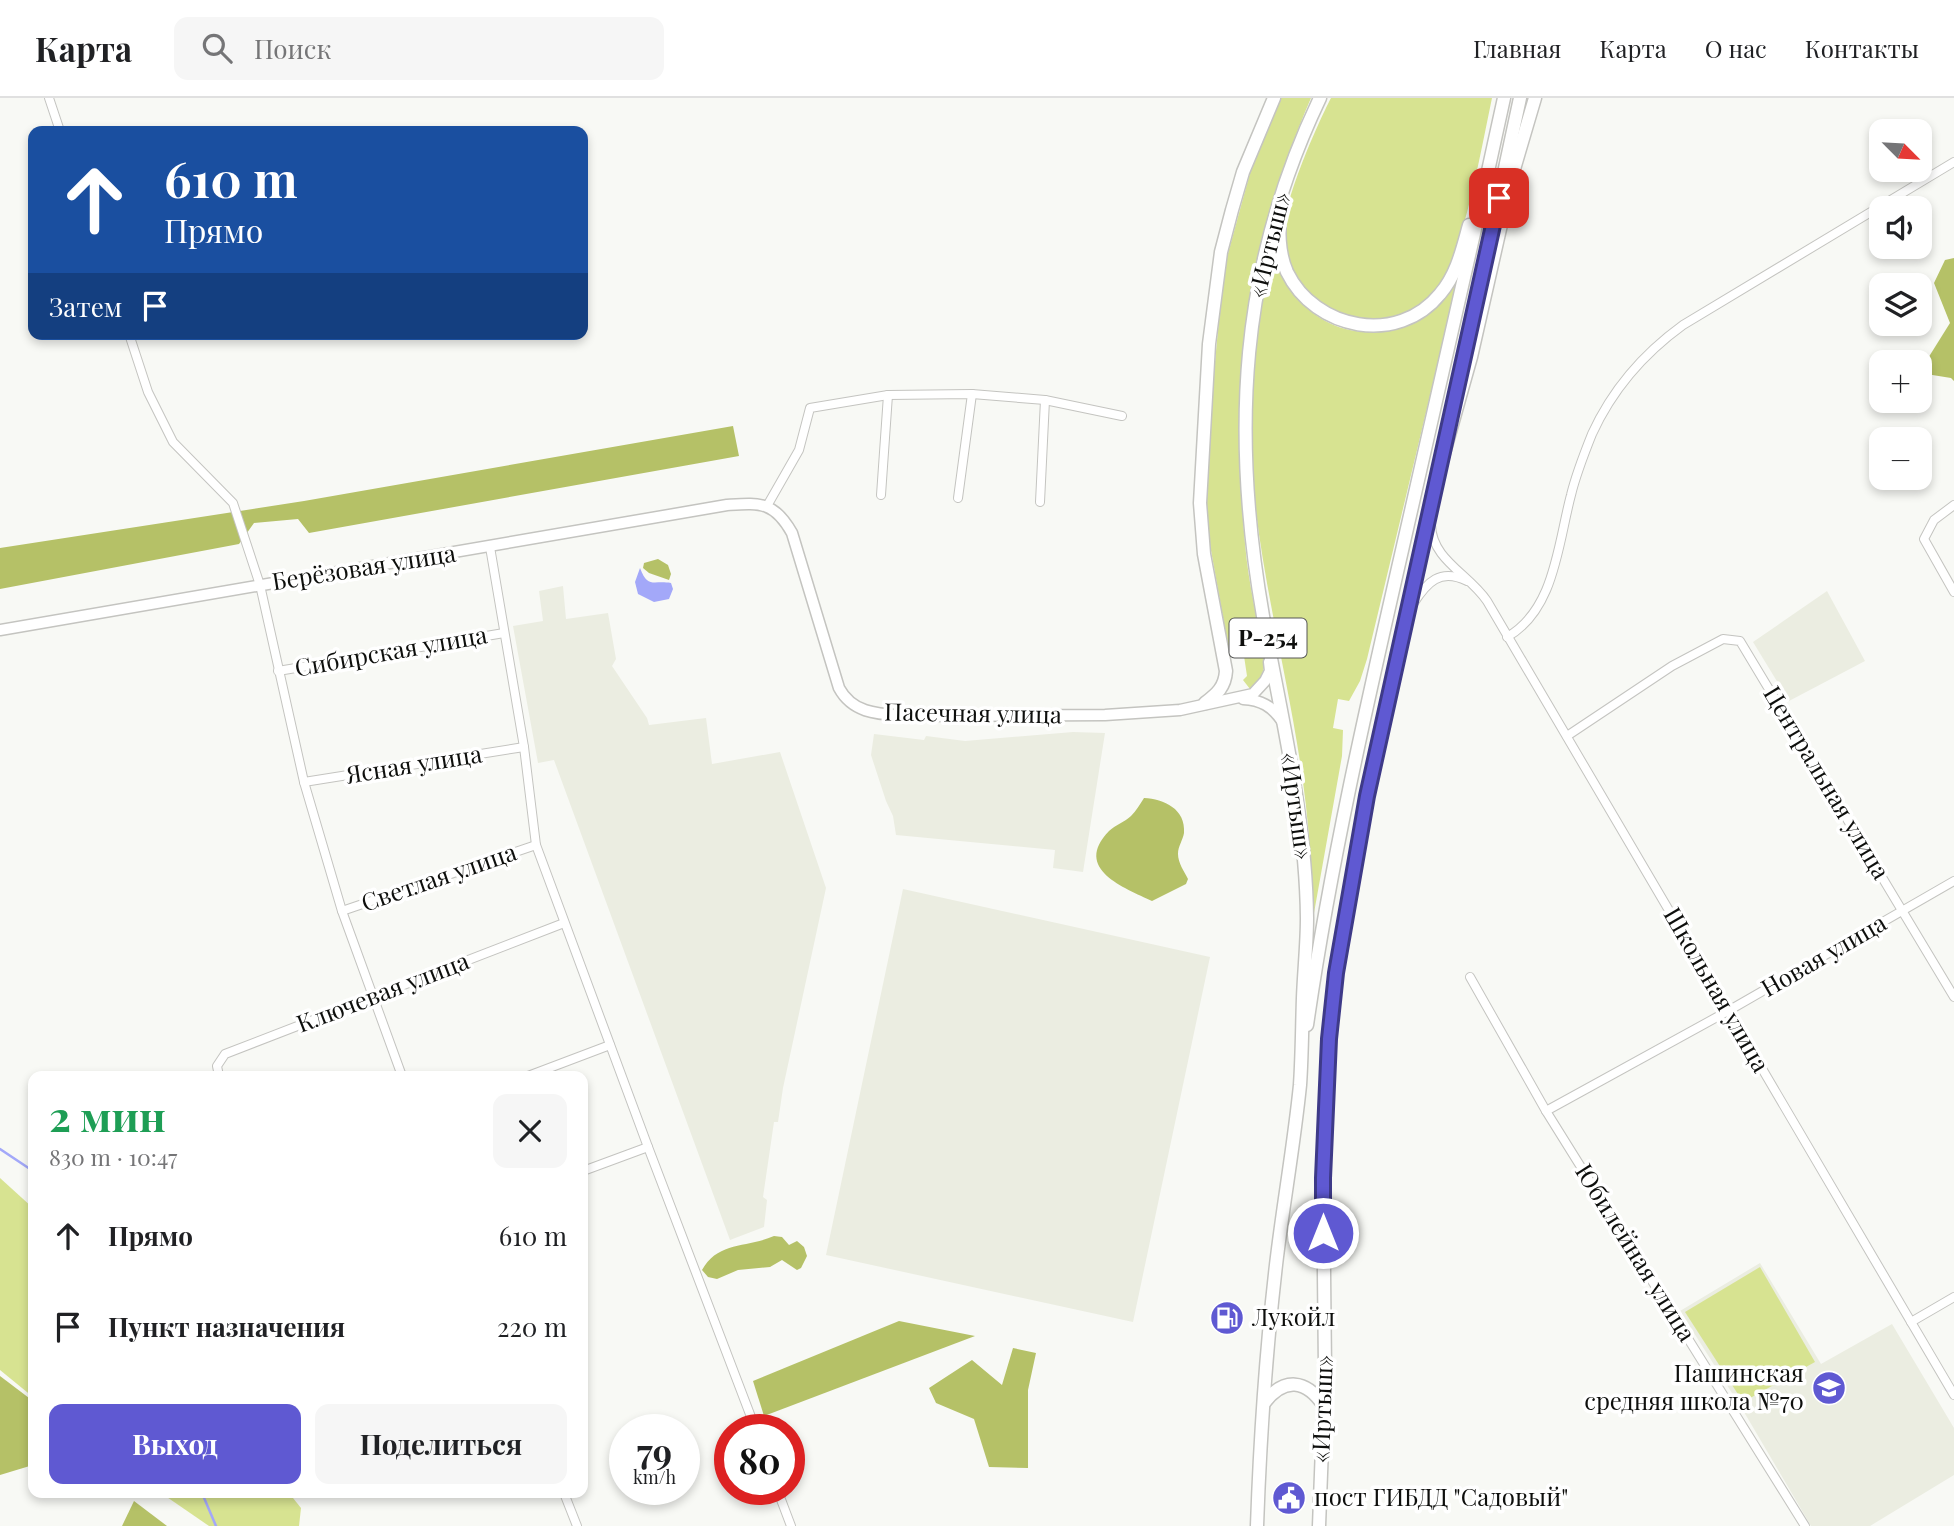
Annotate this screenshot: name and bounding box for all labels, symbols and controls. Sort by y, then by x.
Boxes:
search box [174,17,664,80]
text: Карта [35,26,132,70]
icon: search [198,29,236,67]
text: Поиск [254,31,331,66]
text: Главная [1473,32,1561,64]
text: Карта [1599,32,1667,64]
text: О нас [1705,32,1767,64]
text: Контакты [1805,32,1919,64]
north arrow [1869,119,1932,182]
map controls [1869,119,1932,490]
text: 610 m [164,145,298,210]
icon: ahead [49,154,140,245]
pin [1469,168,1529,228]
icon: arrive [1480,179,1518,217]
street label: «Иртыш» [1239,188,1297,301]
button: sound [1869,196,1932,259]
text: Прямо [164,208,263,251]
button: layers [1869,273,1932,336]
icon: arrive [136,287,174,325]
text: Затем [49,289,122,324]
button: + [1869,350,1932,413]
button: − [1869,427,1932,490]
street label: Берёзовая улица [270,536,458,596]
street label: Сибирская улица [292,617,489,683]
road number: Р-254 [1230,618,1306,658]
street label: Центральная улица [1757,679,1898,885]
street label: Пасечная улица [884,694,1062,730]
street label: Ясная улица [342,736,484,790]
street label: «Иртыш» [1275,750,1321,862]
street label: Светлая улица [356,835,520,918]
street label: Школьная улица [1658,901,1778,1077]
street label: Новая улица [1755,905,1891,1003]
street label: Ключевая улица [292,944,473,1039]
text: 2 мин [49,1087,166,1143]
button: close [493,1094,567,1168]
text: 830 m · 10:47 [49,1141,177,1172]
street label: Юбилейная улица [1569,1157,1704,1347]
position arrow [1286,1196,1360,1270]
icon: ahead [49,1217,87,1255]
text: Прямо [108,1218,193,1253]
text: 610 m [499,1218,567,1253]
fuel station icon: Лукойл [1208,1299,1246,1337]
place label: Лукойл [1251,1300,1335,1332]
icon: arrive [49,1308,87,1346]
text: Пункт назначения [108,1309,345,1344]
text: 220 m [497,1309,567,1344]
street label: «Иртыш» [1303,1354,1339,1464]
place label: Пашинская средняя школа №70 [1584,1356,1804,1416]
school or university icon: Пашинская средняя школа №70 [1810,1369,1848,1407]
button: Выход [49,1404,301,1484]
button: Поделиться [315,1404,567,1484]
speed limit sign: 80 [714,1414,805,1505]
text: 79 [637,1427,672,1474]
text: km/h [633,1465,676,1489]
public building icon: пост ГИБДД "Садовый" [1270,1479,1308,1517]
place label: пост ГИБДД "Садовый" [1314,1480,1568,1512]

